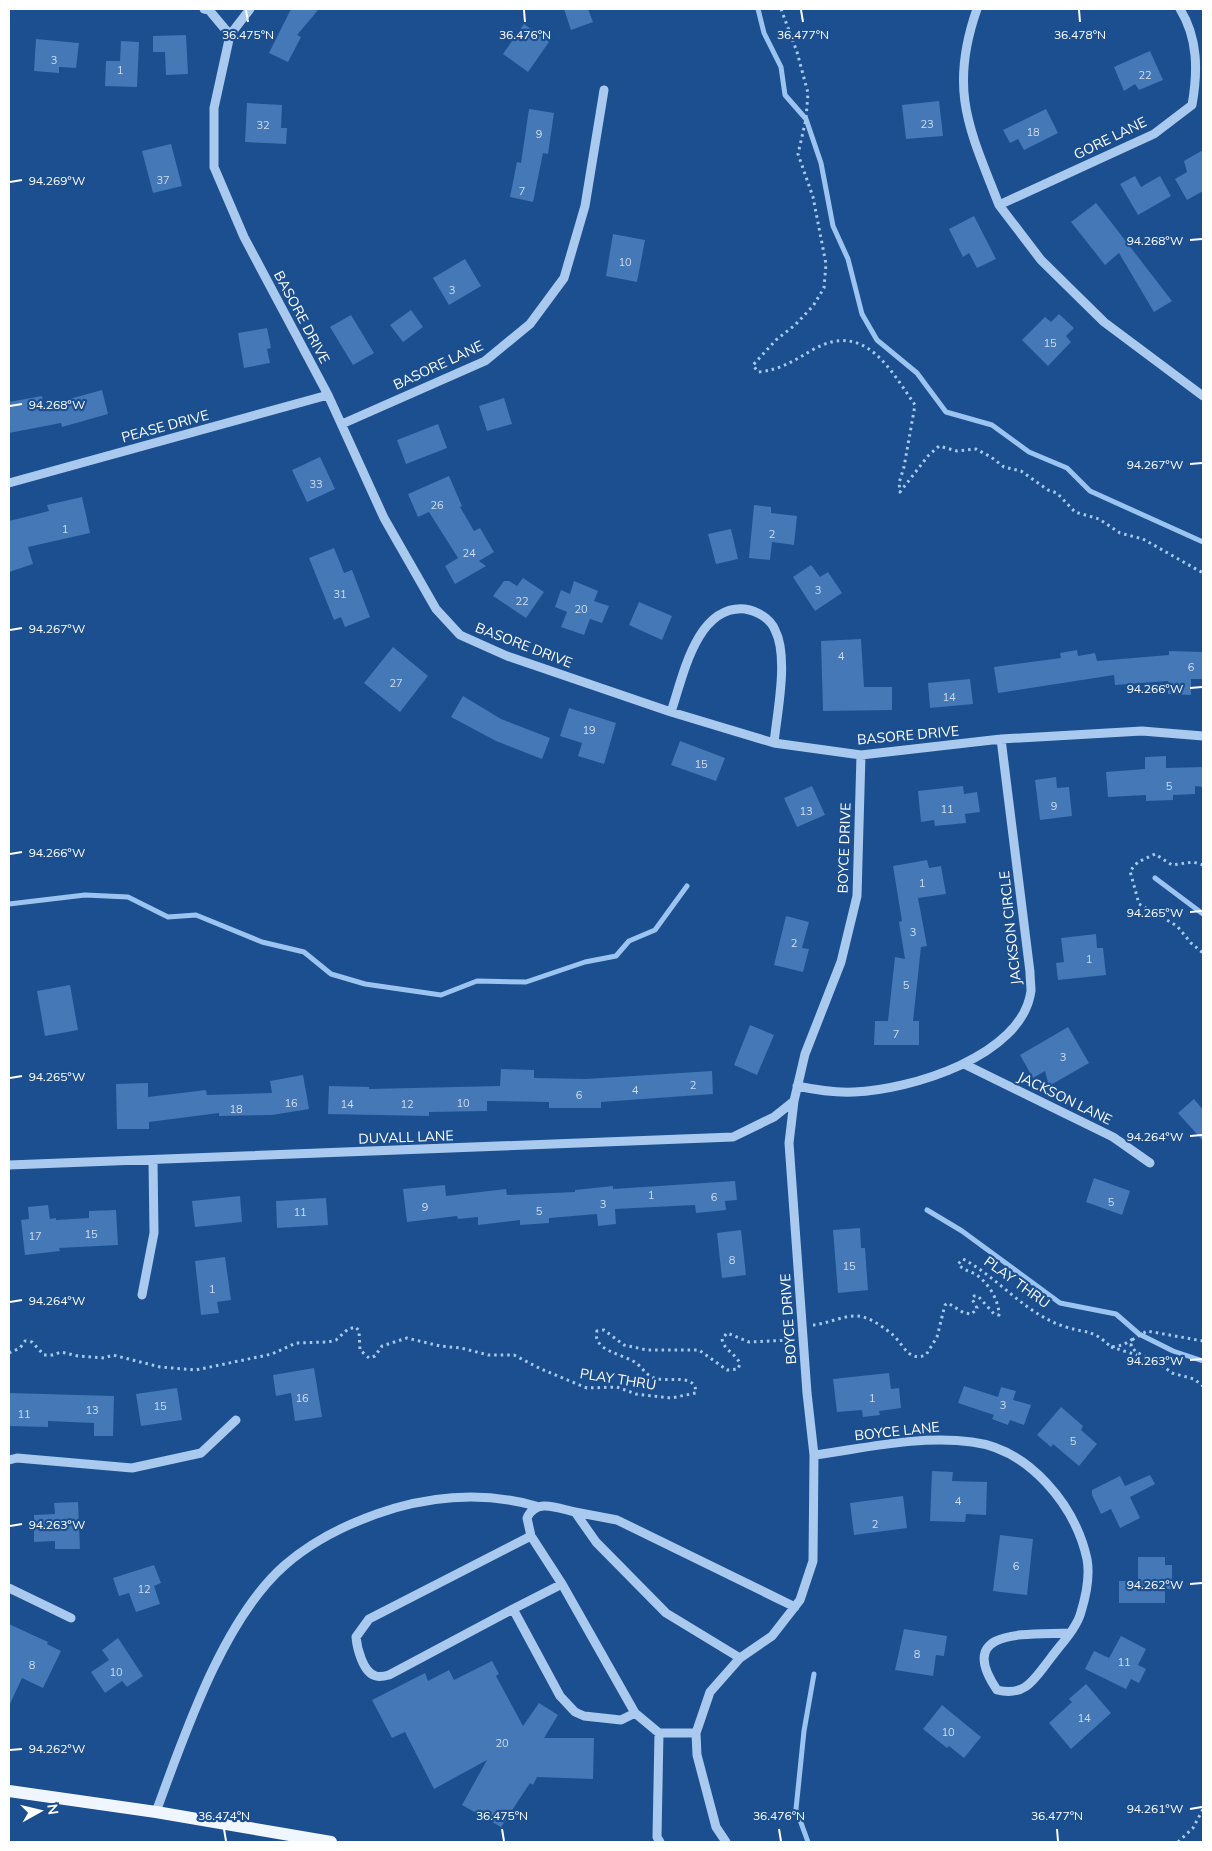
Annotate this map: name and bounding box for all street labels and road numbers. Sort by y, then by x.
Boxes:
street label: GORE LANE [1071,113,1149,163]
street label: BASORE DRIVE [270,268,334,366]
street label: BASORE LANE [390,336,486,394]
street label: PEASE DRIVE [119,406,211,446]
street label: BASORE DRIVE [473,618,575,672]
street label: BASORE DRIVE [856,722,960,748]
street label: BOYCE DRIVE [833,802,855,894]
street label: JACKSON CIRCLE [995,870,1025,986]
street label: JACKSON LANE [1015,1067,1115,1129]
street label: DUVALL LANE [358,1126,454,1148]
street label: PLAY THRU [981,1252,1053,1312]
street label: BOYCE DRIVE [776,1273,800,1365]
street label: PLAY THRU [579,1364,657,1394]
street label: BOYCE LANE [854,1418,940,1444]

